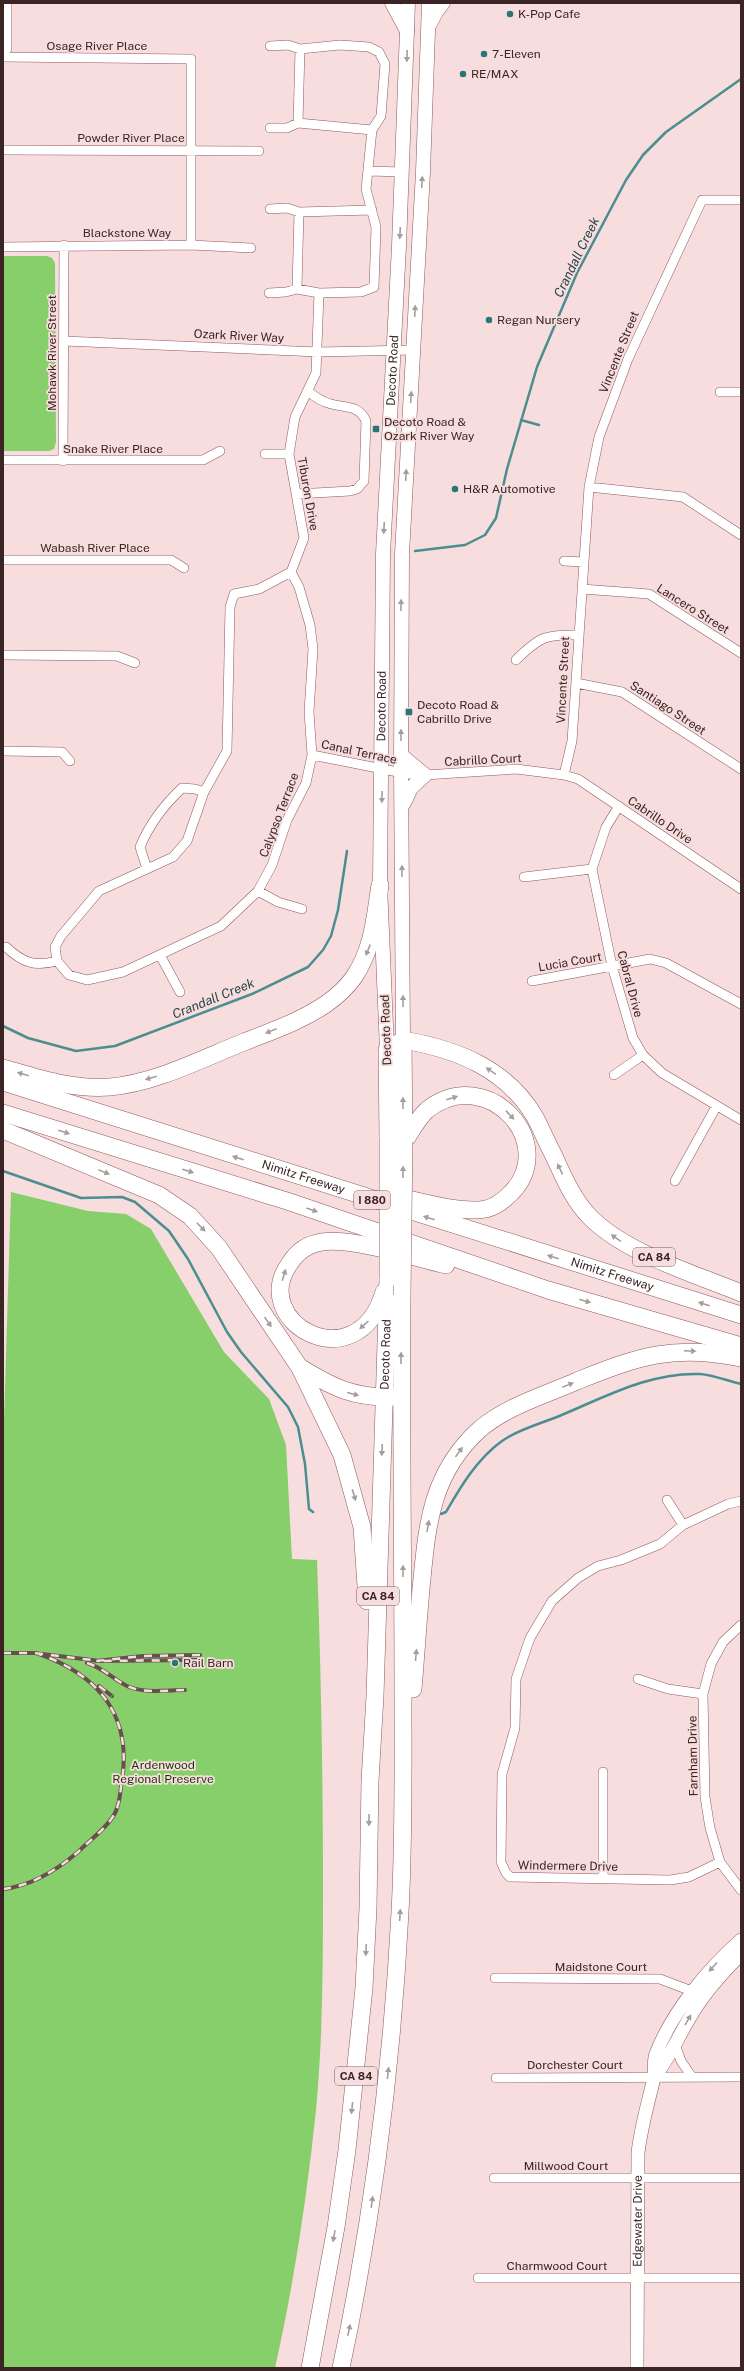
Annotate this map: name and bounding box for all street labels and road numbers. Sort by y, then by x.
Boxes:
street label: Osage River Place [47,39,148,53]
street label: Powder River Place [77,131,185,145]
street label: Blackstone Way [83,226,172,240]
street label: Mohawk River Street [45,295,59,411]
street label: Vincente Street [596,309,642,395]
street label: Ozark River Way [193,327,285,345]
street label: Decoto Road [384,335,401,406]
street label: Snake River Place [63,442,163,456]
street label: Tiburon Drive [295,456,321,532]
street label: Wabash River Place [40,541,150,555]
street label: Lancero Street [654,581,732,637]
street label: Vincente Street [554,636,572,724]
street label: Decoto Road [374,671,389,742]
street label: Santiago Street [627,678,709,738]
street label: Canal Terrace [320,737,398,767]
street label: Cabrillo Court [444,751,522,769]
street label: Calypso Terrace [256,770,302,859]
street label: Cabrillo Drive [625,793,695,847]
street label: Lucia Court [537,949,603,974]
street label: Cabral Drive [614,949,646,1019]
street label: Decoto Road [378,994,394,1066]
street label: Nimitz Freeway [260,1157,347,1197]
road number: I 880 [354,1191,390,1209]
road number: CA 84 [633,1248,675,1266]
street label: Nimitz Freeway [569,1255,656,1294]
street label: Decoto Road [378,1319,394,1390]
road number: CA 84 [357,1587,399,1605]
street label: Farnham Drive [685,1715,701,1797]
street label: Windermere Drive [518,1858,618,1874]
street label: Maidstone Court [555,1960,648,1974]
street label: Dorchester Court [527,2058,623,2072]
road number: CA 84 [335,2067,377,2085]
street label: Millwood Court [524,2159,609,2173]
street label: Edgewater Drive [630,2175,645,2267]
street label: Charmwood Court [507,2259,608,2273]

